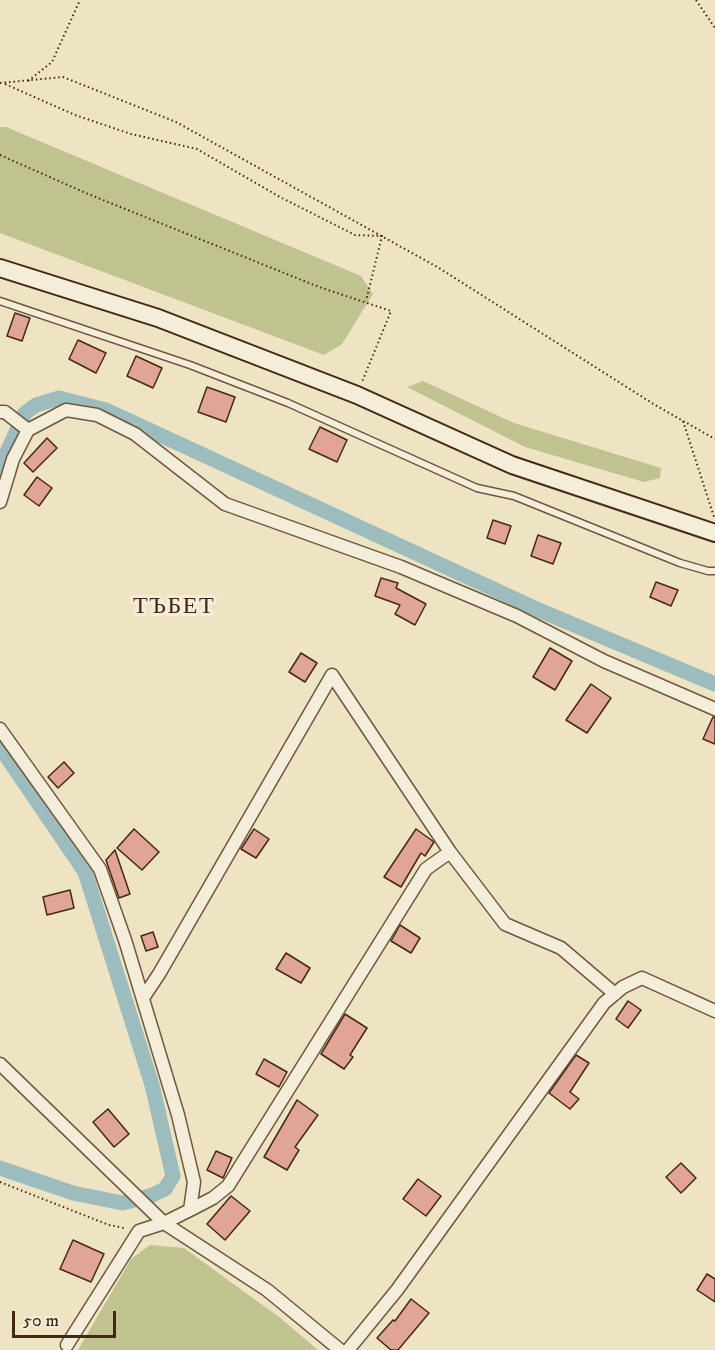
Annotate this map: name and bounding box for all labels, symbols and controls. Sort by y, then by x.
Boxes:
district label: ТЪБЕТ [133,594,215,622]
scale bar [15,1299,118,1337]
text: 50 m [23,1310,59,1332]

